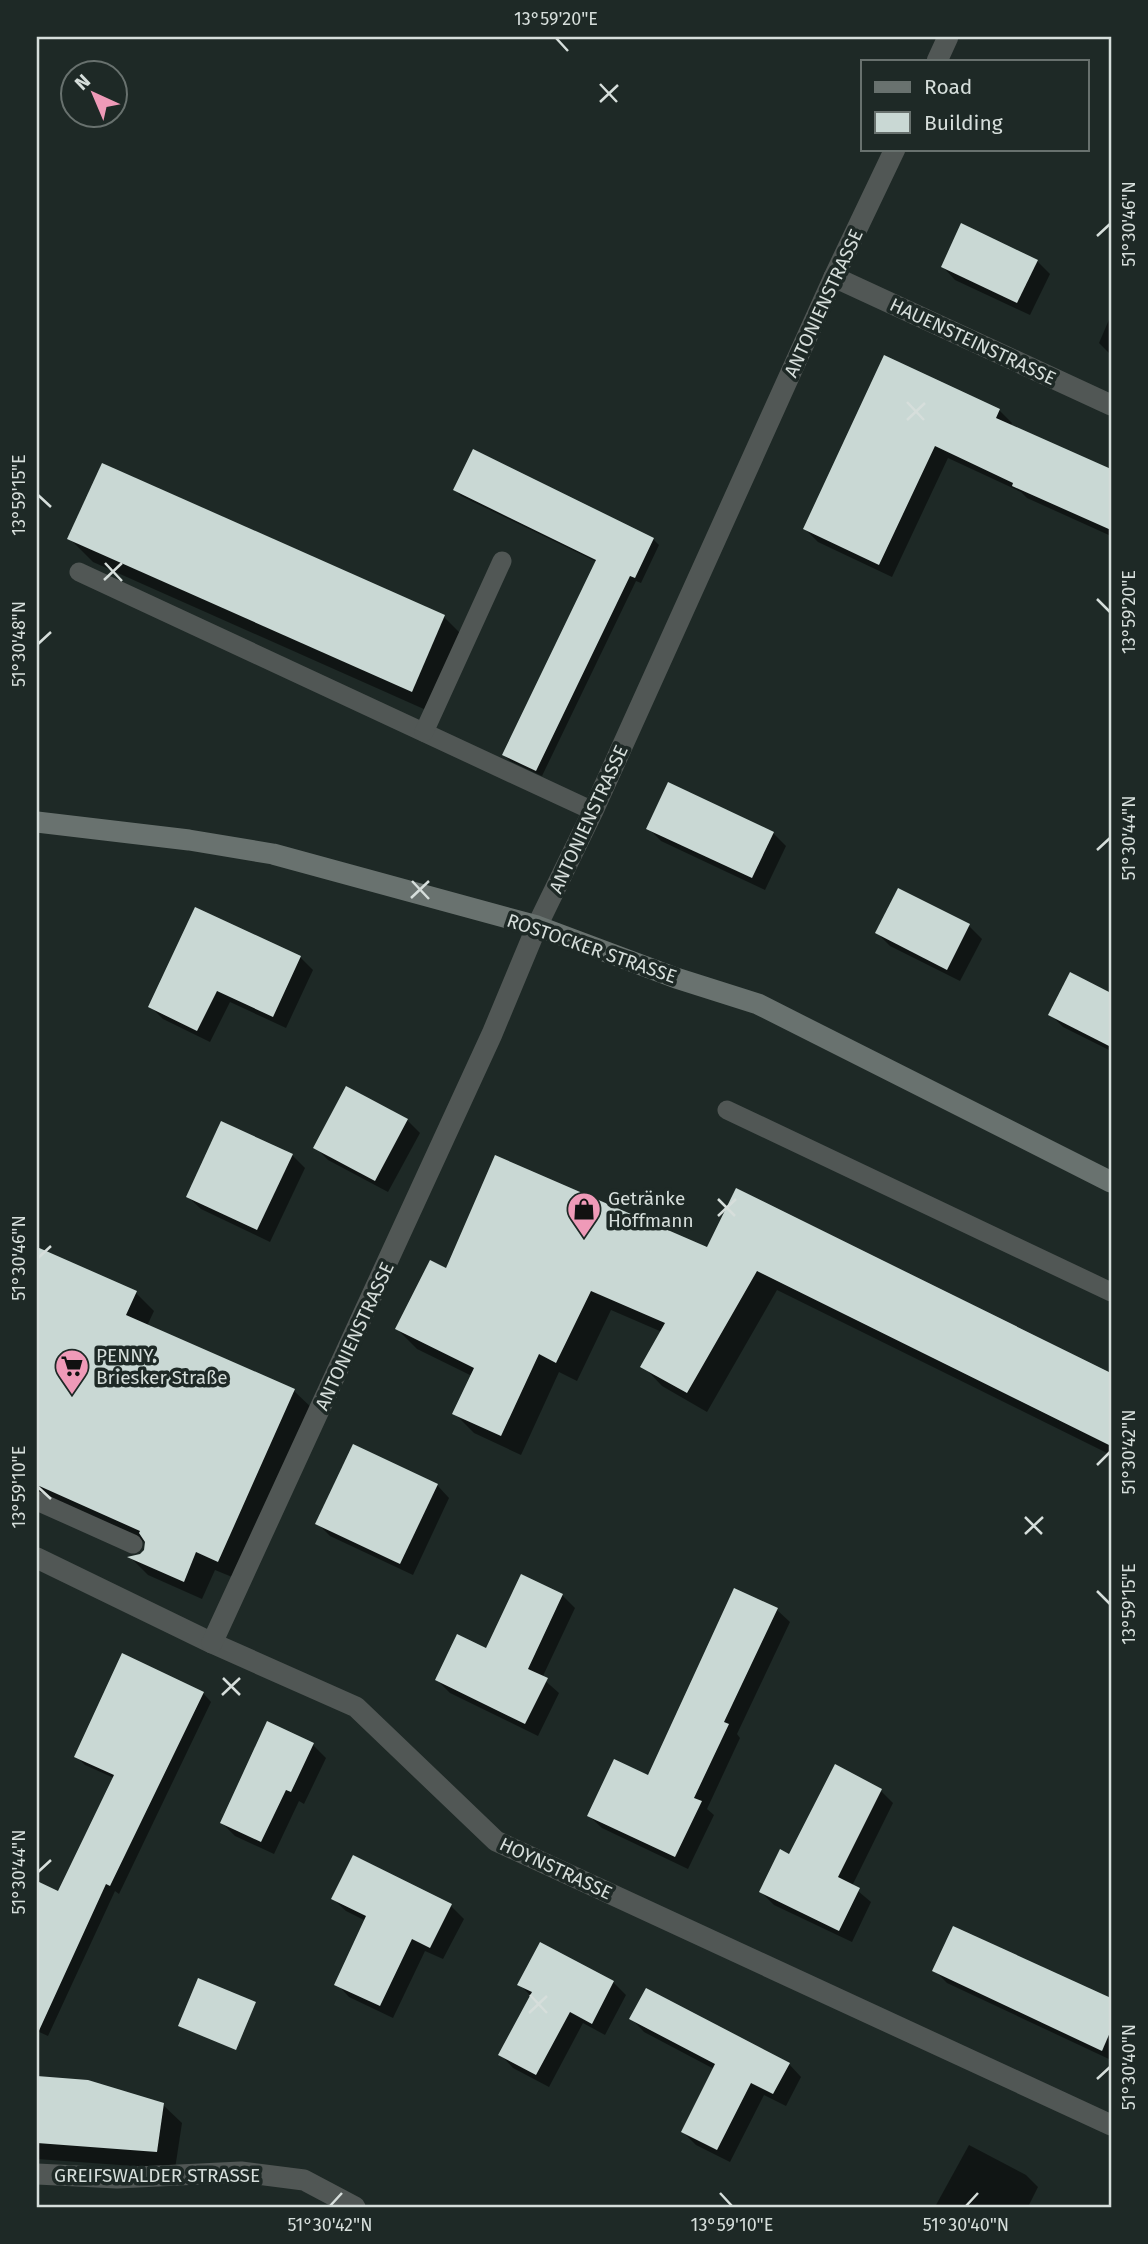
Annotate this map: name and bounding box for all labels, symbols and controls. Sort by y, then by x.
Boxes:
text: 13°59'20"E [514,8,598,30]
north arrow [60,60,130,130]
legend [861,60,1088,150]
text: N [70,69,95,95]
text: Road [924,74,972,100]
text: Building [924,110,1003,136]
text: 51°30'46"N [1118,181,1140,267]
street label: ANTONIENSTRASSE [779,226,868,381]
street label: HAUENSTEINSTRASSE [886,293,1060,390]
text: 13°59'15"E [8,454,30,536]
text: 13°59'20"E [1118,570,1140,654]
text: 51°30'48"N [8,601,30,687]
street label: ANTONIENSTRASSE [544,742,633,897]
text: 51°30'44"N [1118,795,1140,881]
street label: ROSTOCKER STRASSE [504,909,680,988]
place label: Getränke Hoffmann [608,1187,694,1232]
shop icon: Getränke Hoffmann [565,1190,603,1239]
text: 51°30'46"N [8,1215,30,1301]
street label: ANTONIENSTRASSE [310,1259,399,1414]
place label: PENNY. Briesker Straße [96,1344,228,1389]
supermarket icon: PENNY. Briesker Straße [53,1347,91,1396]
text: 51°30'42"N [1118,1410,1140,1494]
text: 13°59'10"E [8,1446,30,1528]
text: 13°59'15"E [1118,1563,1140,1645]
text: 51°30'44"N [8,1829,30,1915]
street label: HOYNSTRASSE [496,1832,616,1905]
text: 51°30'40"N [1118,2024,1140,2110]
street label: GREIFSWALDER STRASSE [54,2164,260,2187]
text: 51°30'42"N [288,2214,372,2236]
text: 13°59'10"E [691,2214,773,2236]
text: 51°30'40"N [923,2214,1009,2236]

